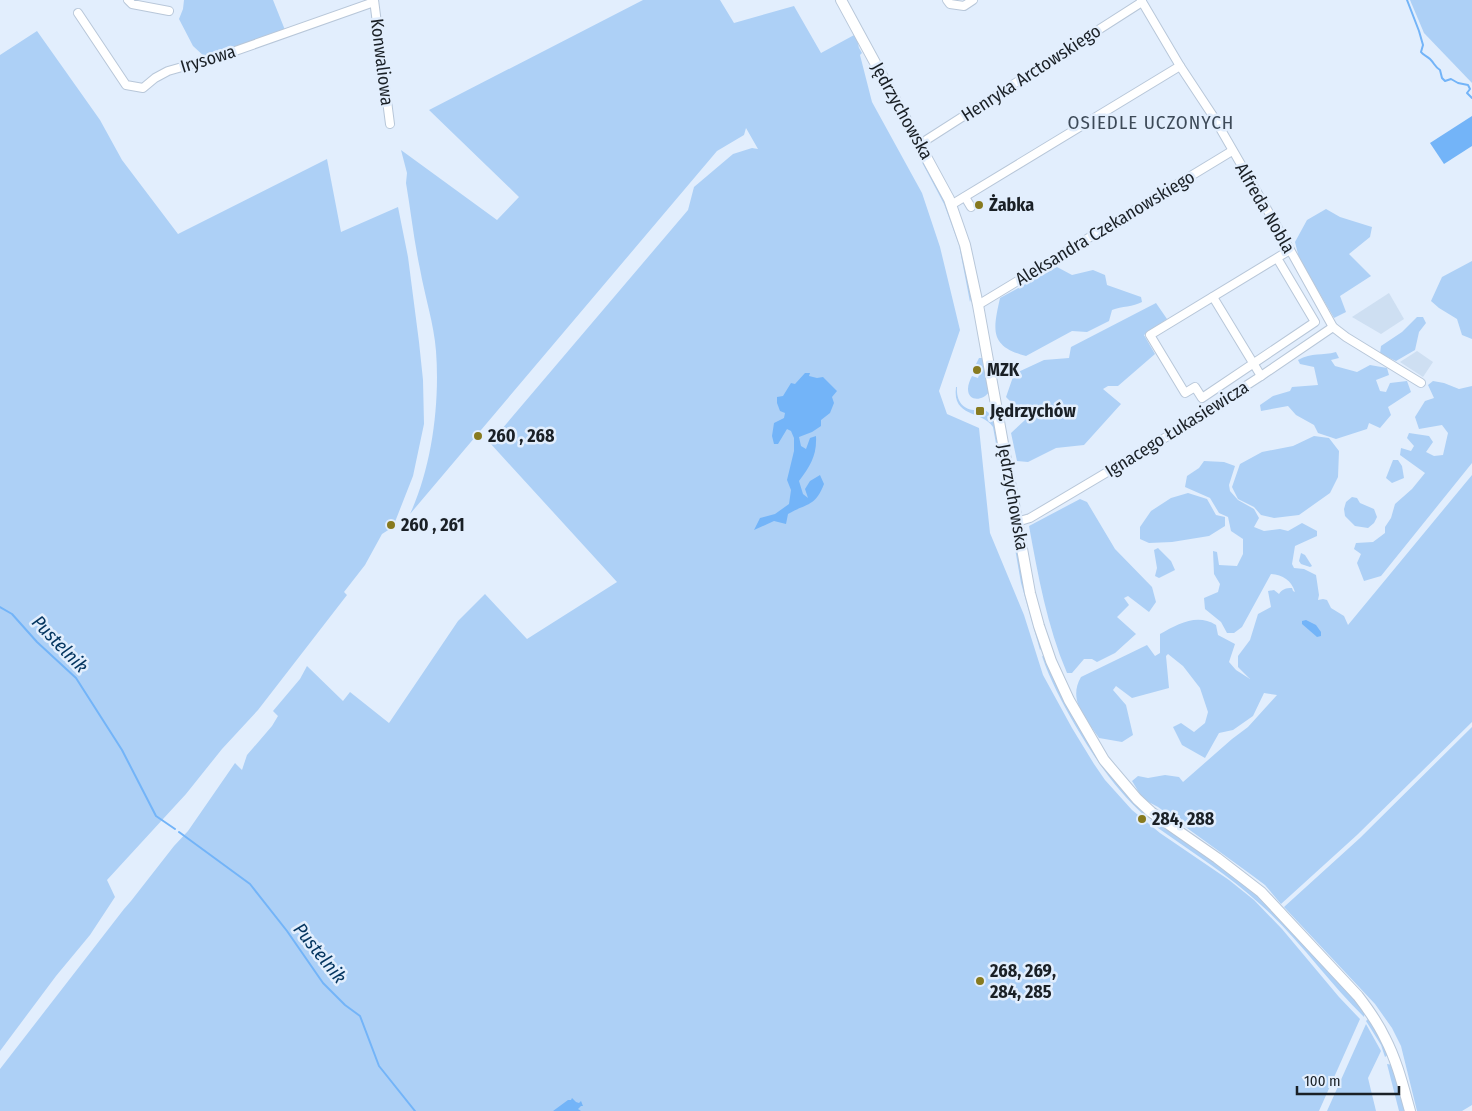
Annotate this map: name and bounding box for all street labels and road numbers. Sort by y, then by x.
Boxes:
street label: Konwaliowa [366,17,398,107]
street label: Henryka Arctowskiego [957,20,1105,126]
street label: Irysowa [178,40,238,78]
street label: Jędrzychowska [866,59,938,164]
street label: Alfreda Nobla [1230,159,1300,257]
street label: Aleksandra Czekanowskiego [1011,166,1199,290]
street label: Ignacego Łukasiewicza [1101,376,1253,482]
street label: Jędrzychowska [993,442,1033,552]

